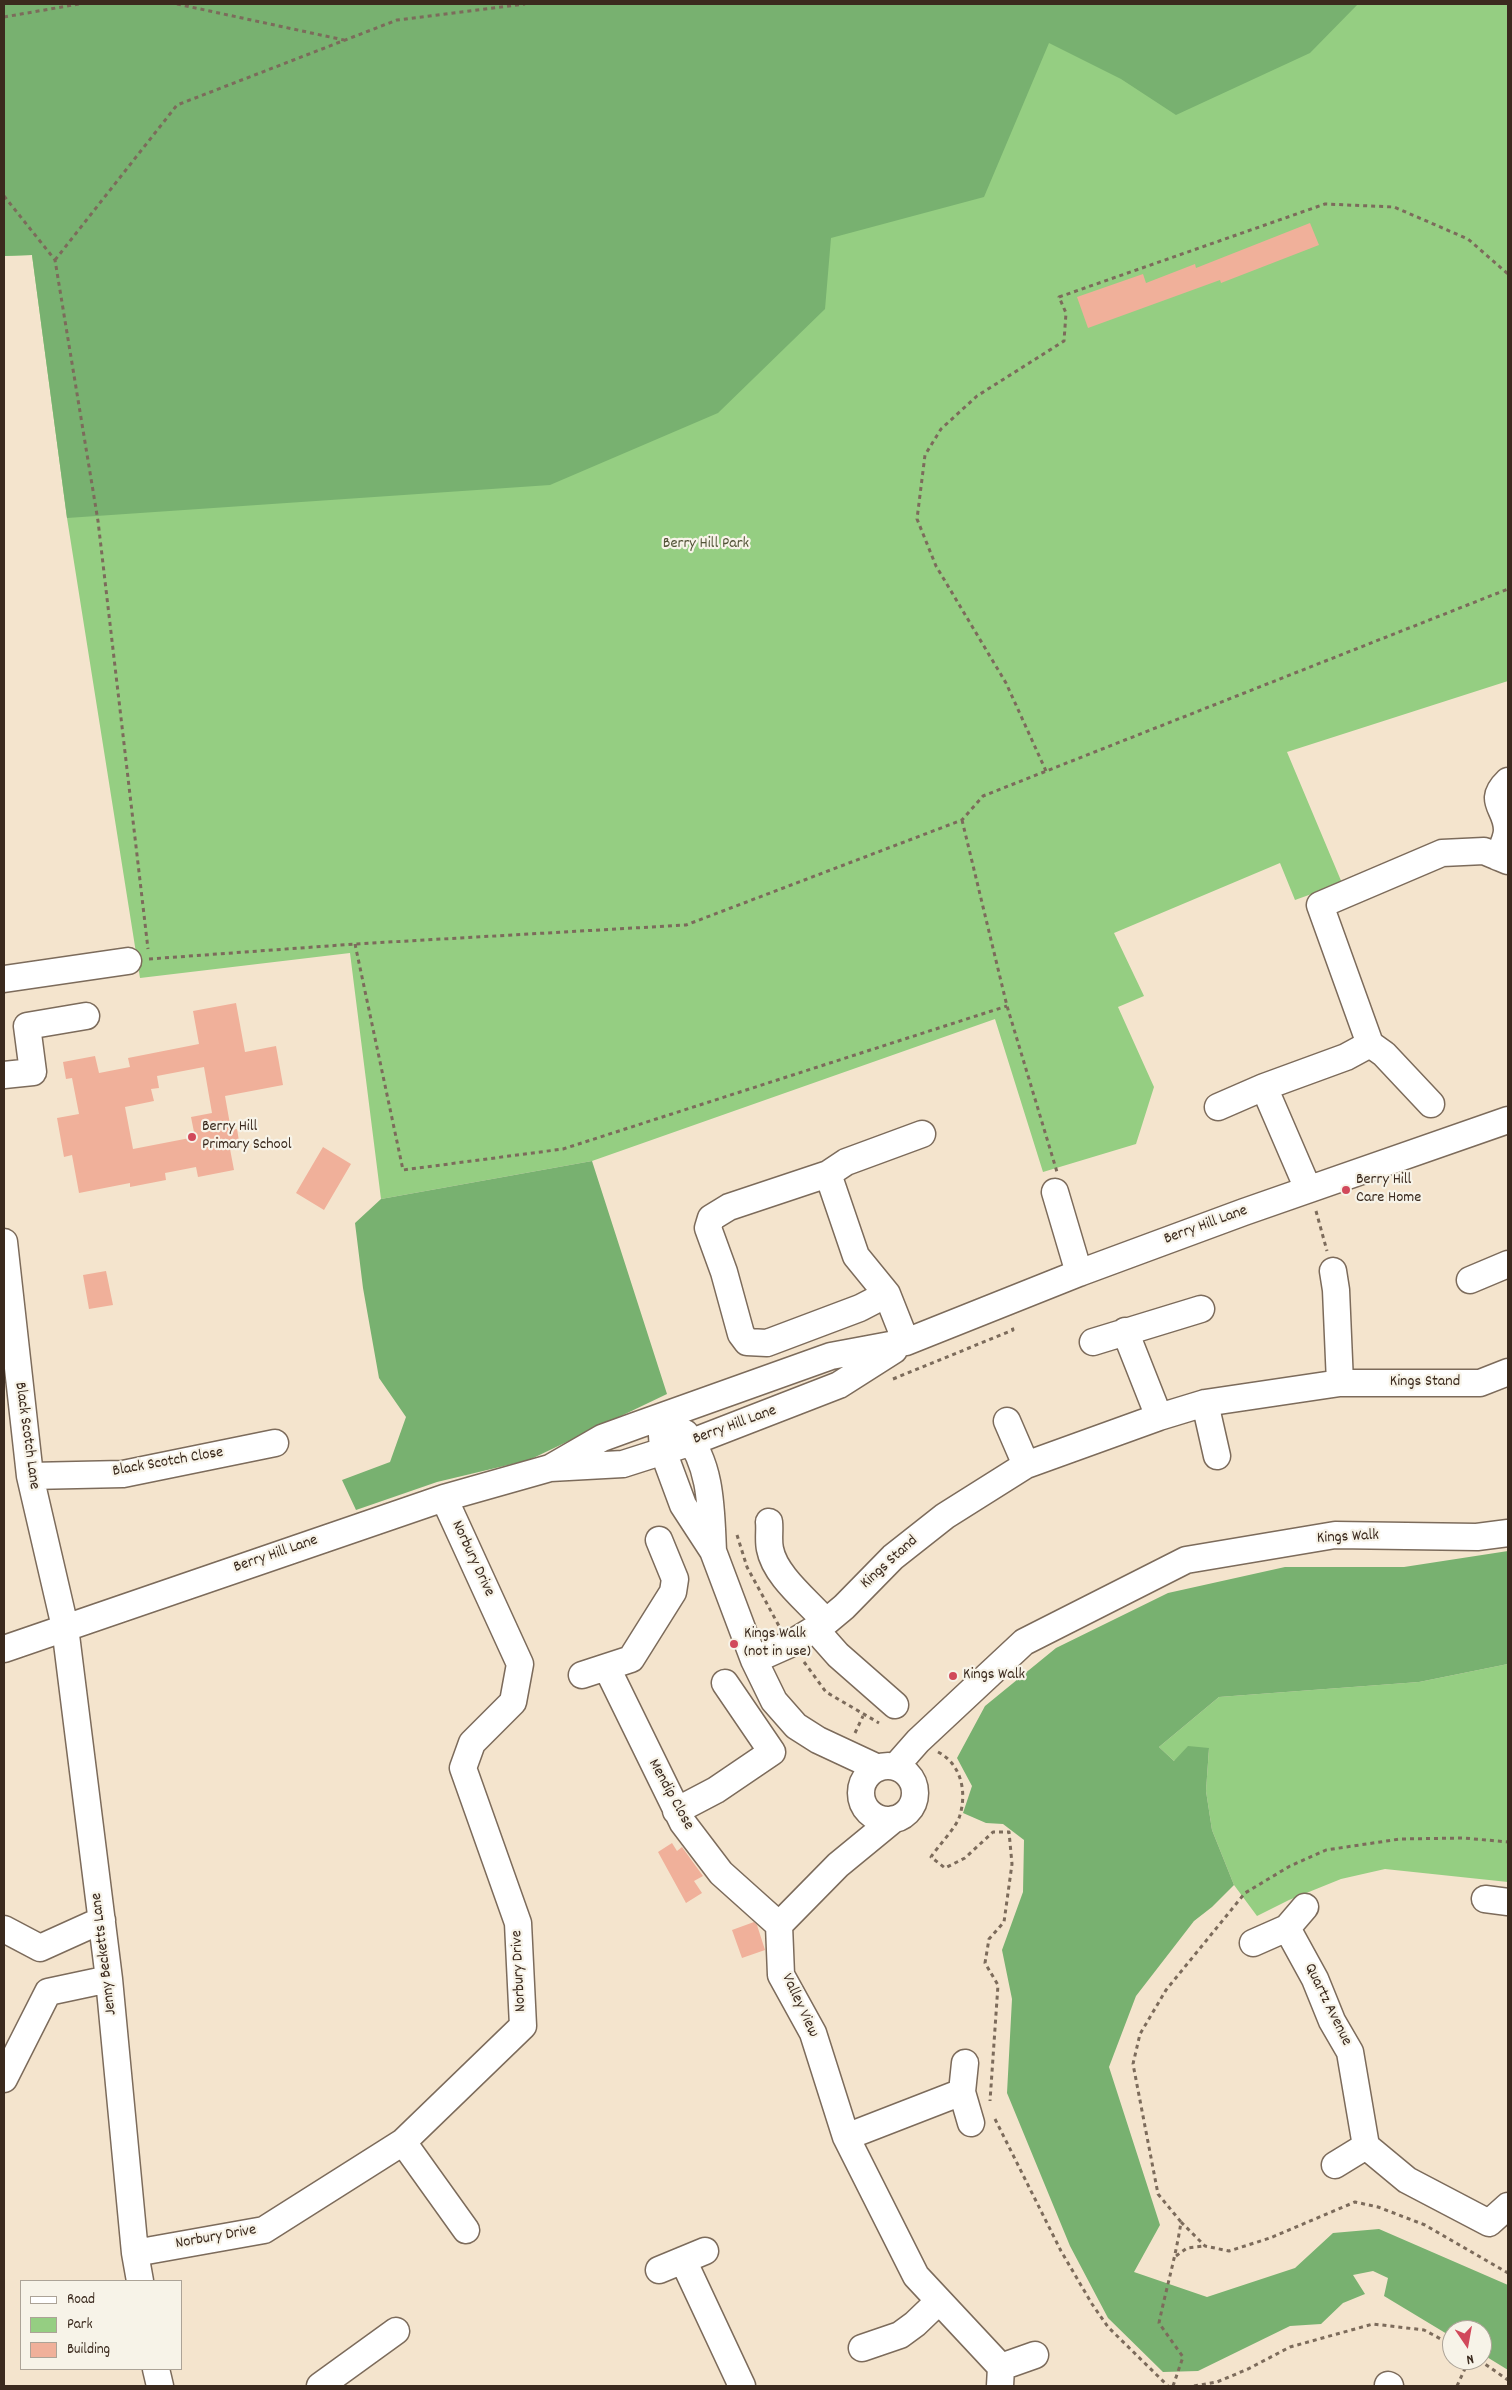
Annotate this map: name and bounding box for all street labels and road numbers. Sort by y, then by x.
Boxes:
street label: Berry Hill Lane [1162,1202,1250,1250]
street label: Kings Stand [1390,1373,1460,1393]
street label: Black Scotch Lane [9,1381,43,1491]
street label: Berry Hill Lane [691,1402,779,1450]
street label: Black Scotch Close [111,1444,225,1482]
street label: Norbury Drive [446,1518,498,1600]
street label: Kings Walk [1316,1527,1380,1549]
street label: Berry Hill Lane [231,1532,321,1578]
street label: Kings Stand [857,1532,923,1594]
street label: Mendip Close [643,1756,697,1834]
street label: Jenny Becketts Lane [88,1892,122,2016]
street label: Norbury Drive [508,1930,532,2012]
street label: Quartz Avenue [1299,1961,1355,2049]
street label: Valley View [776,1971,822,2041]
street label: Norbury Drive [174,2221,258,2255]

